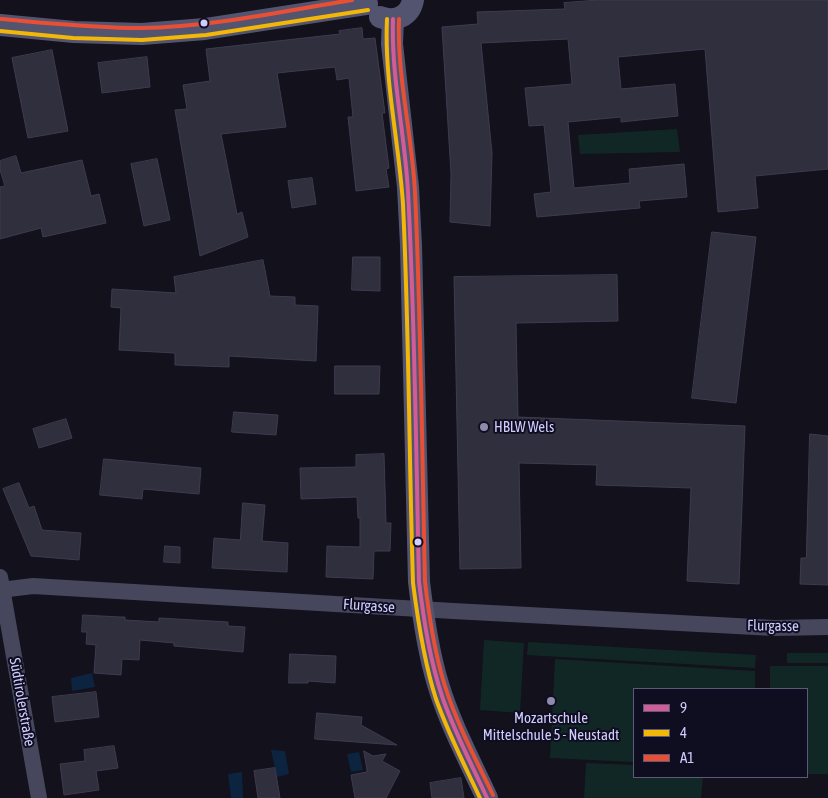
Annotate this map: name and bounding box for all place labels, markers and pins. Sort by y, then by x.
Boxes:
unlabelled marker [199,18,209,28]
place label: HBLW Wels [494,418,554,436]
marker: HBLW Wels [478,421,490,433]
unlabelled marker [413,537,423,547]
marker: Mozartschule Mittelschule 5 - Neustadt [545,695,557,707]
place label: Mozartschule Mittelschule 5 - Neustadt [483,709,619,744]

